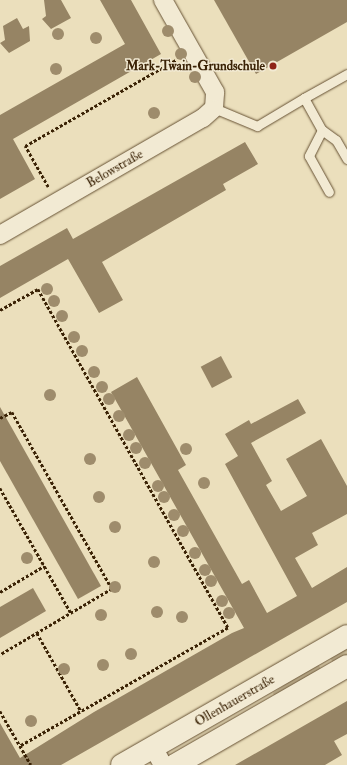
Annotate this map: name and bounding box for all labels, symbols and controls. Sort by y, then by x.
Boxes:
place label: Mark-Twain-Grundschule [126,58,265,74]
marker: Mark-Twain-Grundschule [268,61,278,71]
street label: Belowstraße [84,147,146,191]
street label: Ollenhauerstraße [192,672,278,730]

